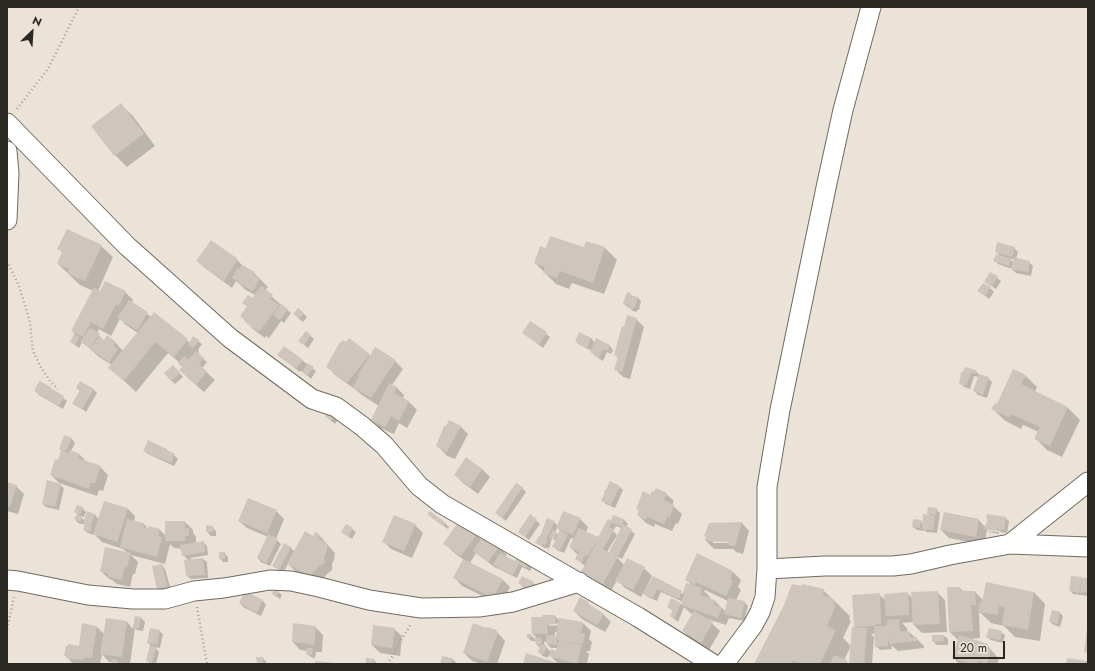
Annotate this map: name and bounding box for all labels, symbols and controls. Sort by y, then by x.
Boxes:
north arrow [12,12,52,52]
text: N [30,12,44,30]
scale bar [955,633,1007,659]
text: 20 m [960,639,987,657]

